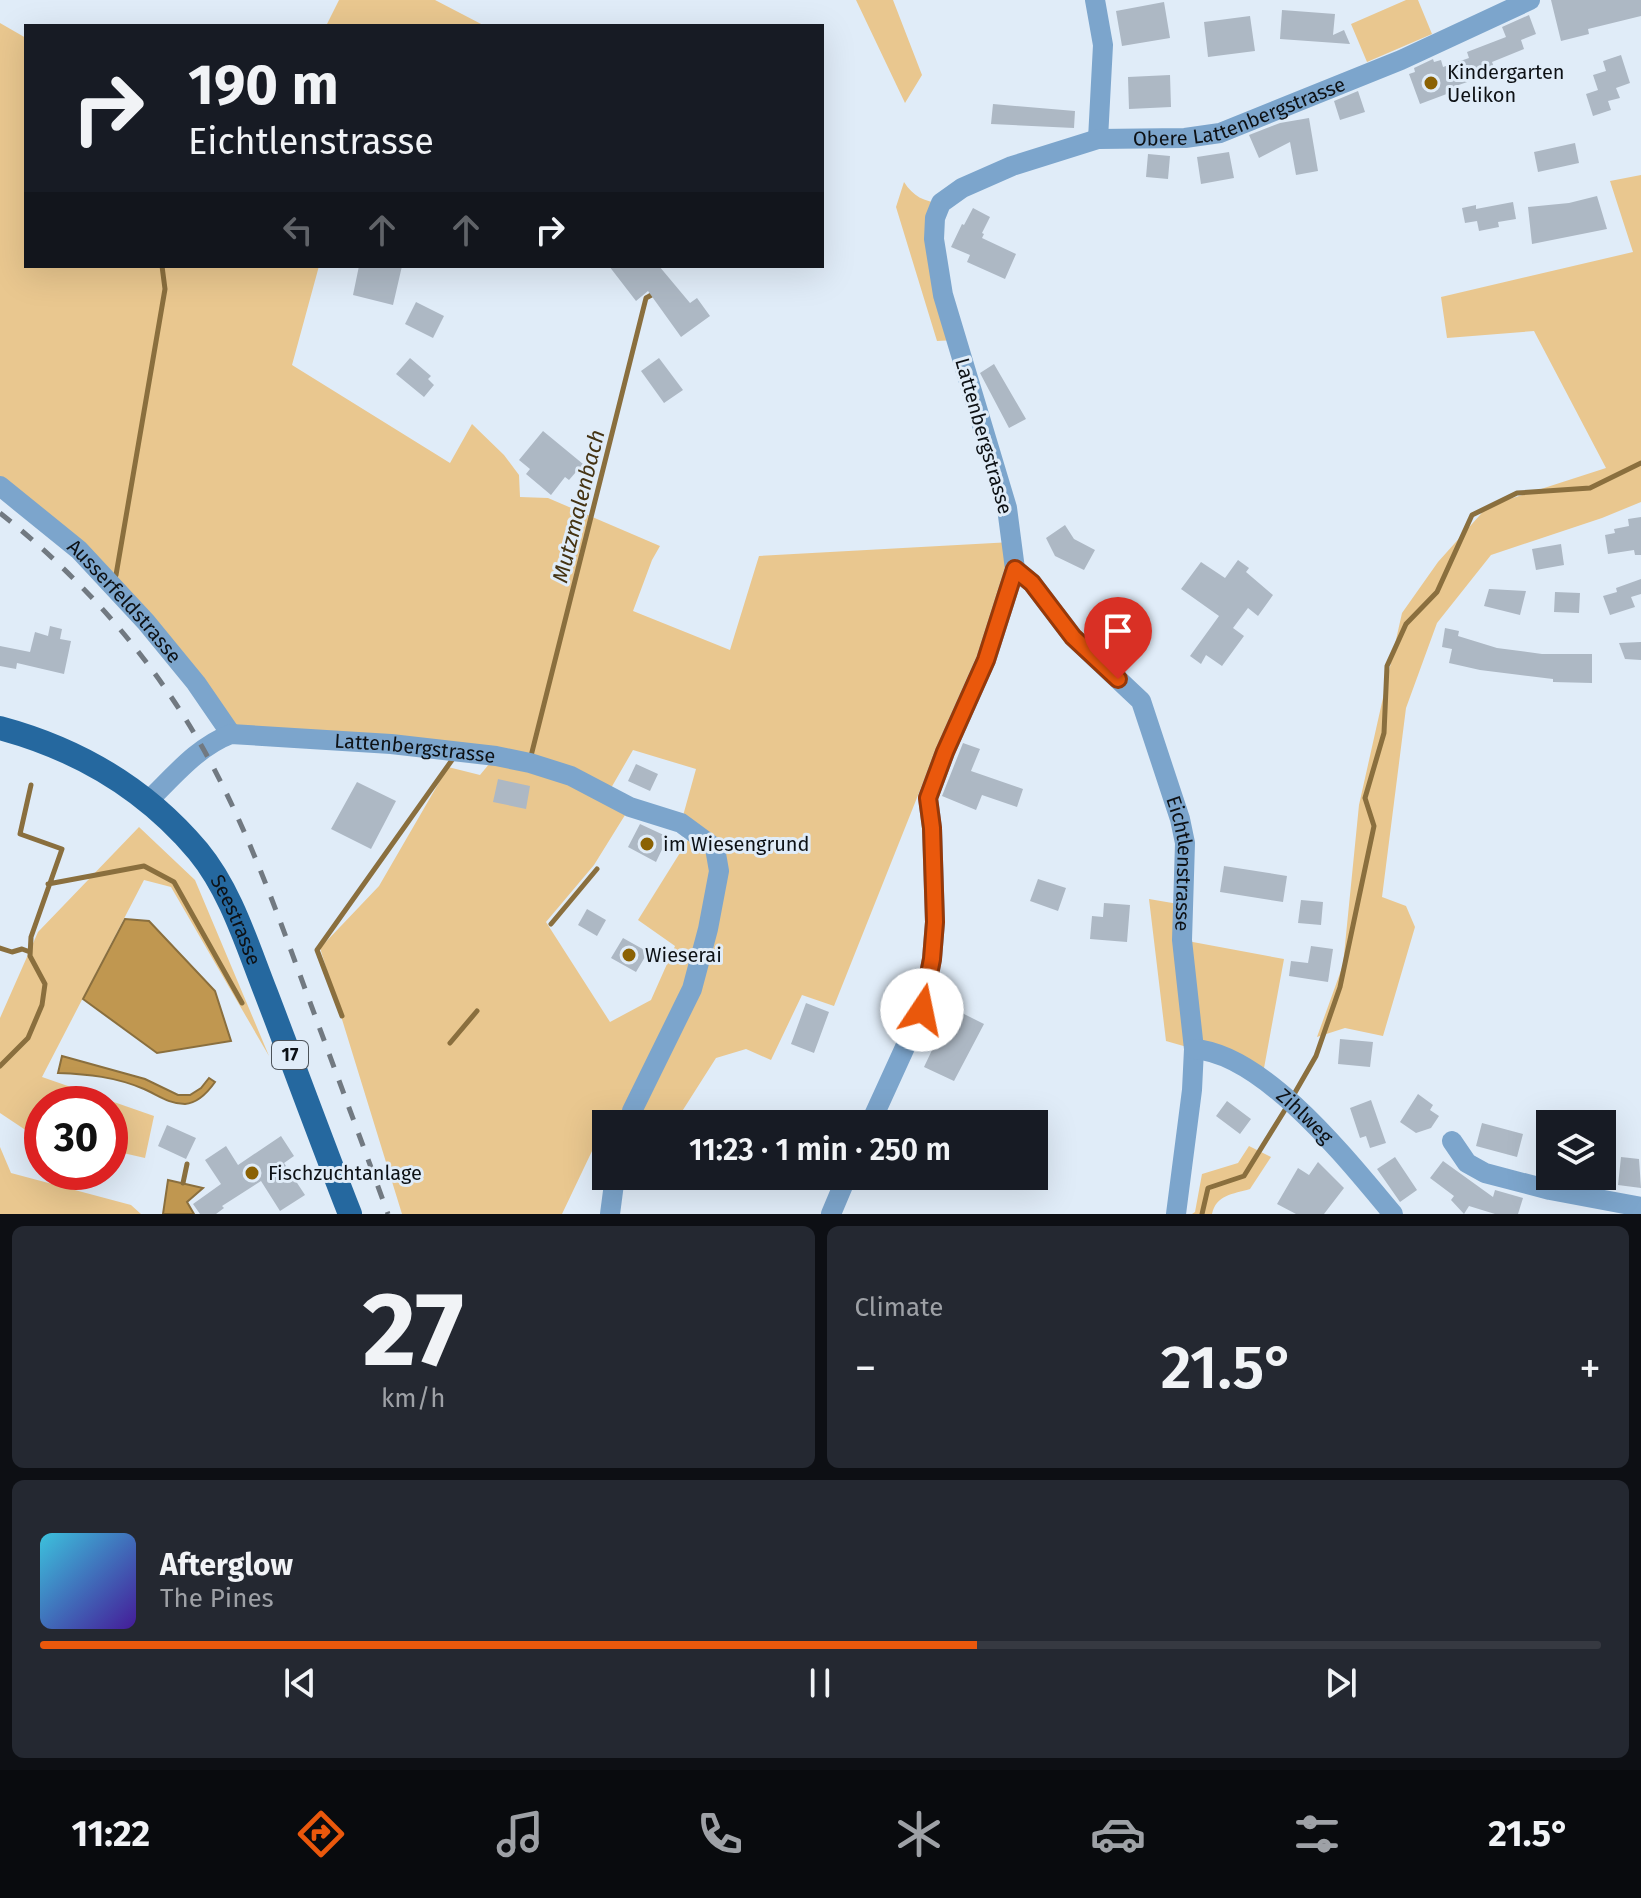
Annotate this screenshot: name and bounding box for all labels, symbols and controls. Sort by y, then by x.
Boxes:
text: 190 m [188,52,339,119]
icon: right [56,56,160,160]
place label: Kindergarten Uelikon [1447,60,1565,107]
street label: Obere Lattenbergstrasse [1133,72,1349,151]
marker: Kindergarten Uelikon [1422,74,1440,92]
text: Eichtlenstrasse [188,120,434,164]
icon: left [276,208,320,252]
icon: ahead [360,208,404,252]
icon: ahead [444,208,488,252]
icon: right [528,208,572,252]
street label: Lattenbergstrasse [950,355,1018,517]
water label: Mutzmalenbach [546,427,611,586]
street label: Ausserfeldstrasse [63,534,187,668]
pin [1084,597,1152,679]
icon: arrive [1096,609,1140,653]
street label: Lattenbergstrasse [334,728,497,768]
street label: Eichtlenstrasse [1161,793,1197,932]
place label: im Wiesengrund [663,832,810,856]
marker: im Wiesengrund [638,835,656,853]
street label: Seestrasse [205,870,266,968]
place label: Wieserai [645,943,722,967]
marker: Wieserai [620,946,638,964]
position arrow [880,968,964,1052]
road number: 17 [272,1041,308,1069]
street label: Zihlweg [1272,1083,1339,1149]
speed limit sign: 30 [24,1086,128,1190]
map controls [1536,1110,1616,1190]
button: layers [1536,1110,1616,1190]
text: 11:23 · 1 min · 250 m [689,1132,951,1168]
place label: Fischzuchtanlage [268,1161,422,1185]
marker: Fischzuchtanlage [243,1164,261,1182]
text: 27 [363,1268,464,1393]
text: Climate [855,1292,943,1323]
text: 21.5° [1161,1332,1295,1404]
text: − [855,1342,877,1395]
text: + [1579,1342,1601,1395]
text: km/h [381,1383,445,1414]
text: Afterglow [160,1547,293,1583]
text: The Pines [160,1583,274,1614]
icon: previous [278,1661,322,1705]
icon: pause [798,1661,842,1705]
icon: next [1319,1661,1363,1705]
icon: directions [293,1806,349,1862]
icon: music [492,1806,548,1862]
icon: phone [692,1806,748,1862]
icon: climate [891,1806,947,1862]
icon: car [1090,1806,1146,1862]
icon: filters [1289,1806,1345,1862]
text: 11:22 [72,1812,150,1856]
text: 21.5° [1488,1812,1569,1856]

